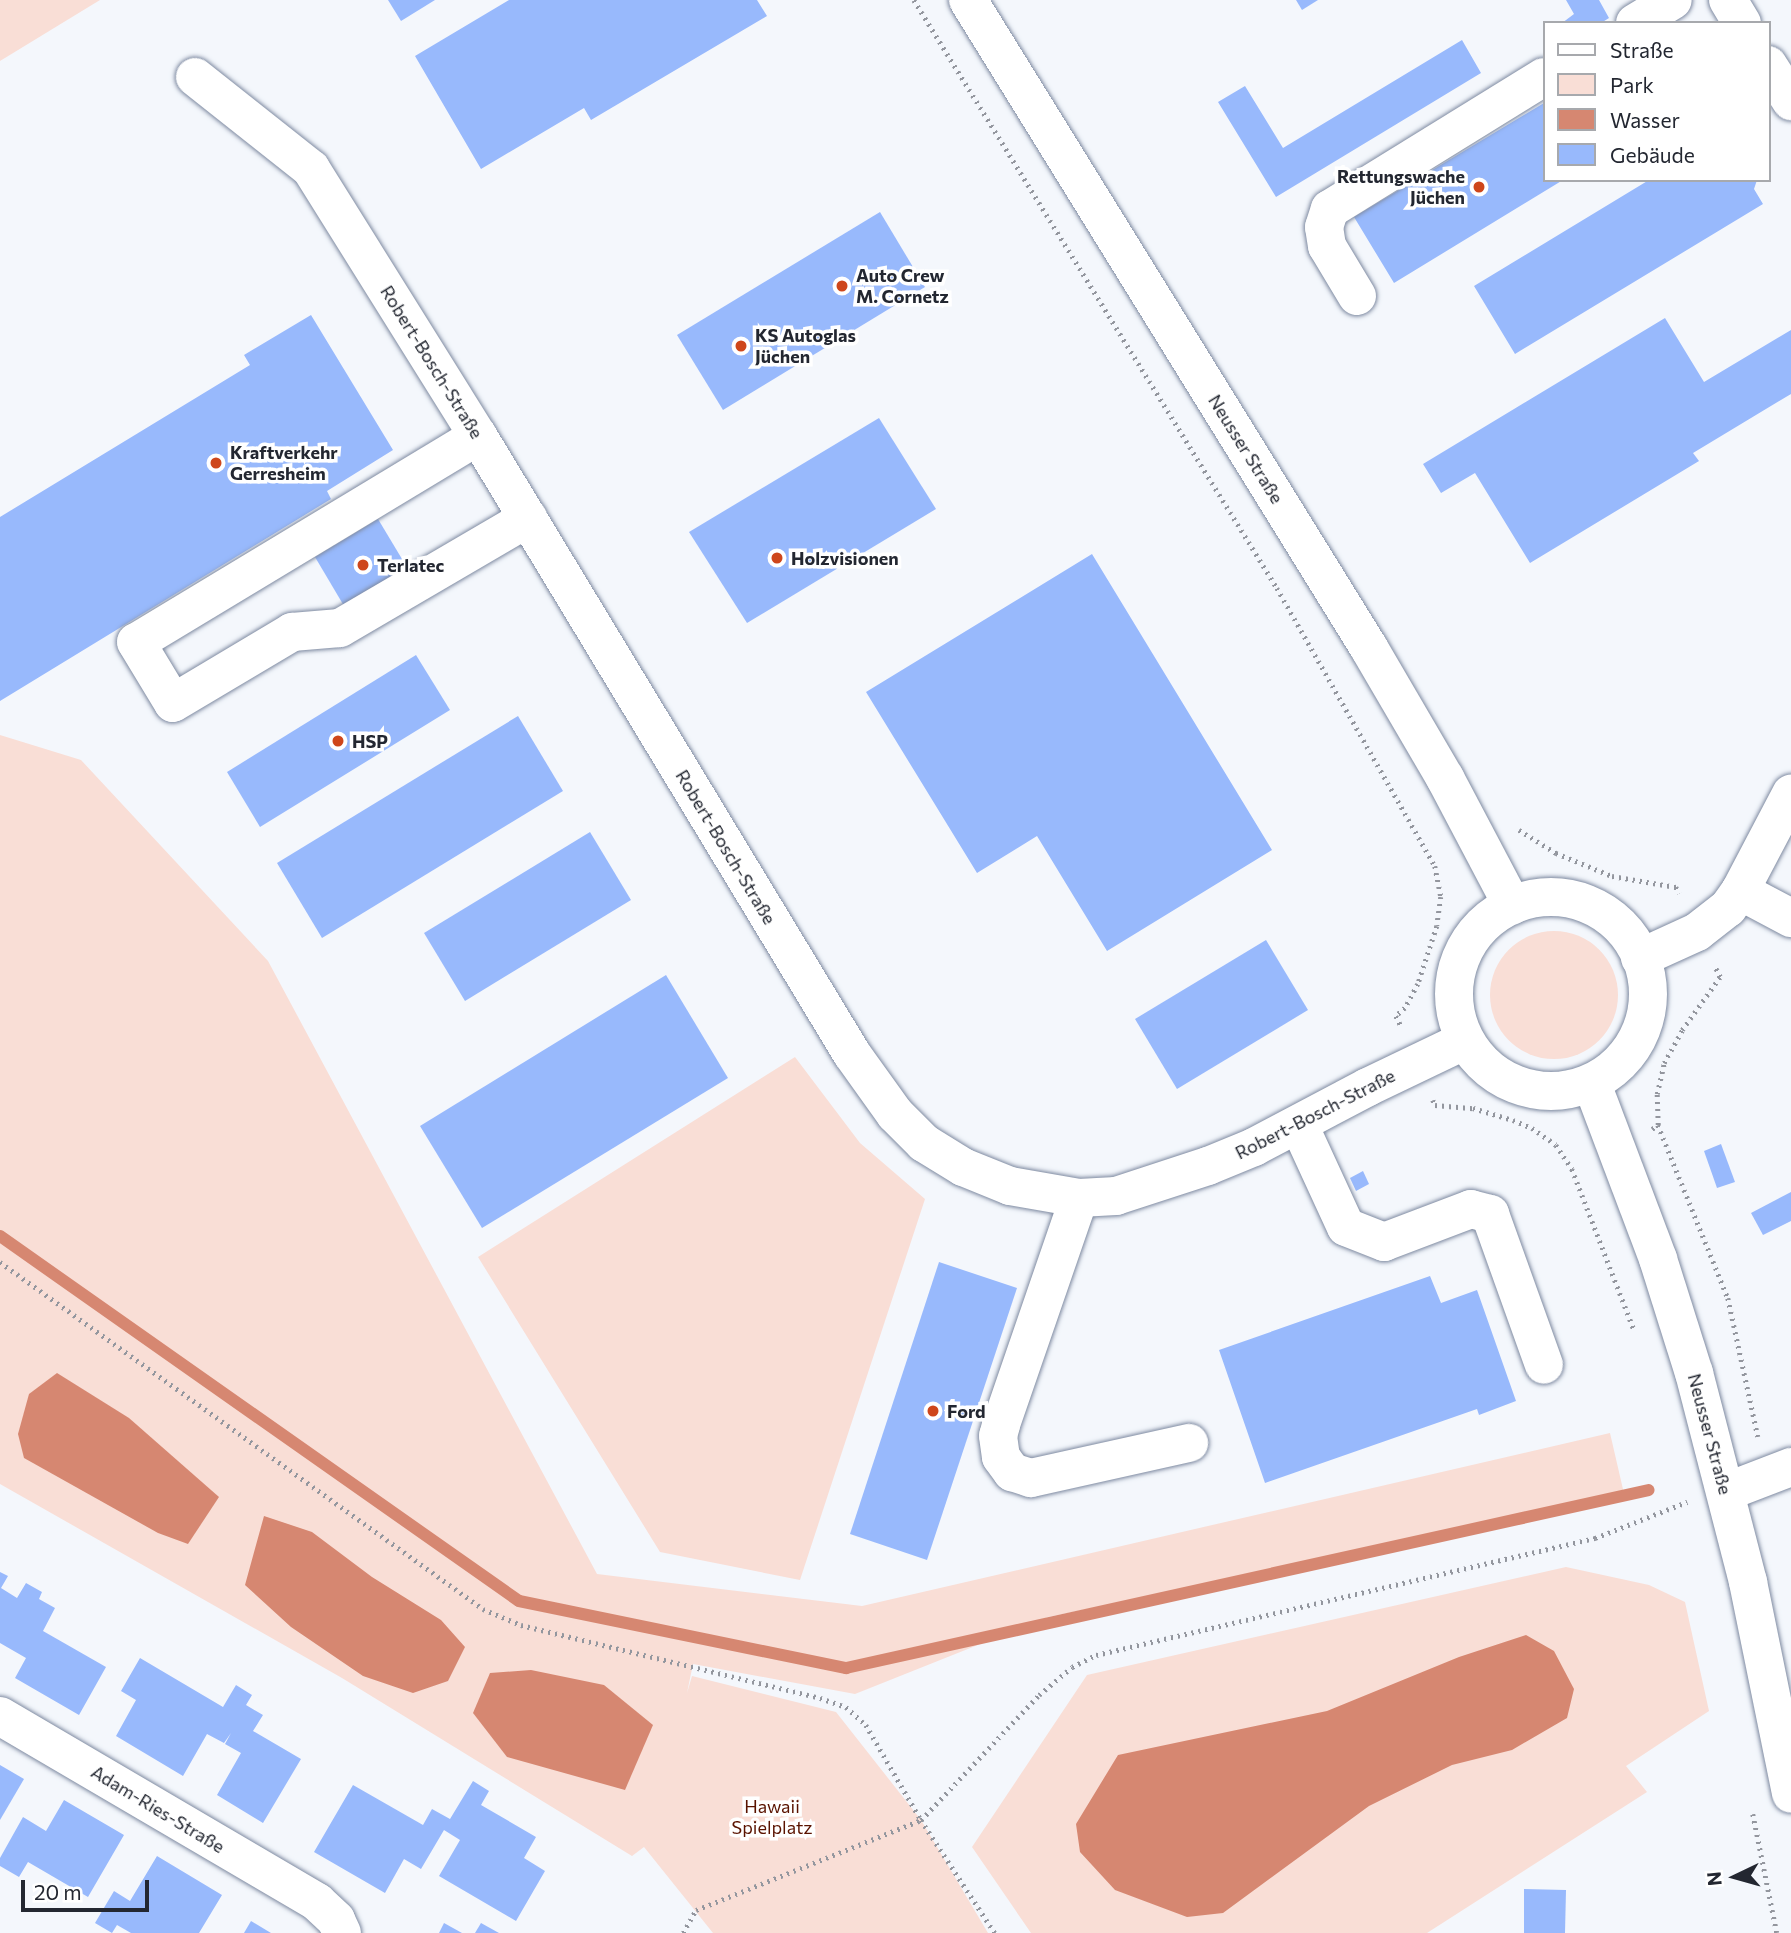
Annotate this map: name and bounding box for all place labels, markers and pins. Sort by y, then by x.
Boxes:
place label: Rettungswache Jüchen [1337,166,1465,208]
marker: Rettungswache Jüchen [1471,179,1487,195]
place label: Auto Crew M. Cornetz [856,265,949,308]
marker: Auto Crew M. Cornetz [834,278,850,294]
place label: KS Autoglas Jüchen [755,325,856,368]
marker: KS Autoglas Jüchen [733,338,749,354]
place label: Kraftverkehr Gerresheim [230,442,338,484]
marker: Kraftverkehr Gerresheim [208,455,224,471]
place label: Holzvisionen [791,547,899,569]
marker: Holzvisionen [769,550,785,566]
place label: Terlatec [377,554,444,576]
marker: Terlatec [355,557,371,573]
place label: HSP [352,730,388,752]
marker: HSP [330,733,346,749]
place label: Ford [947,1400,986,1422]
marker: Ford [925,1403,941,1419]

